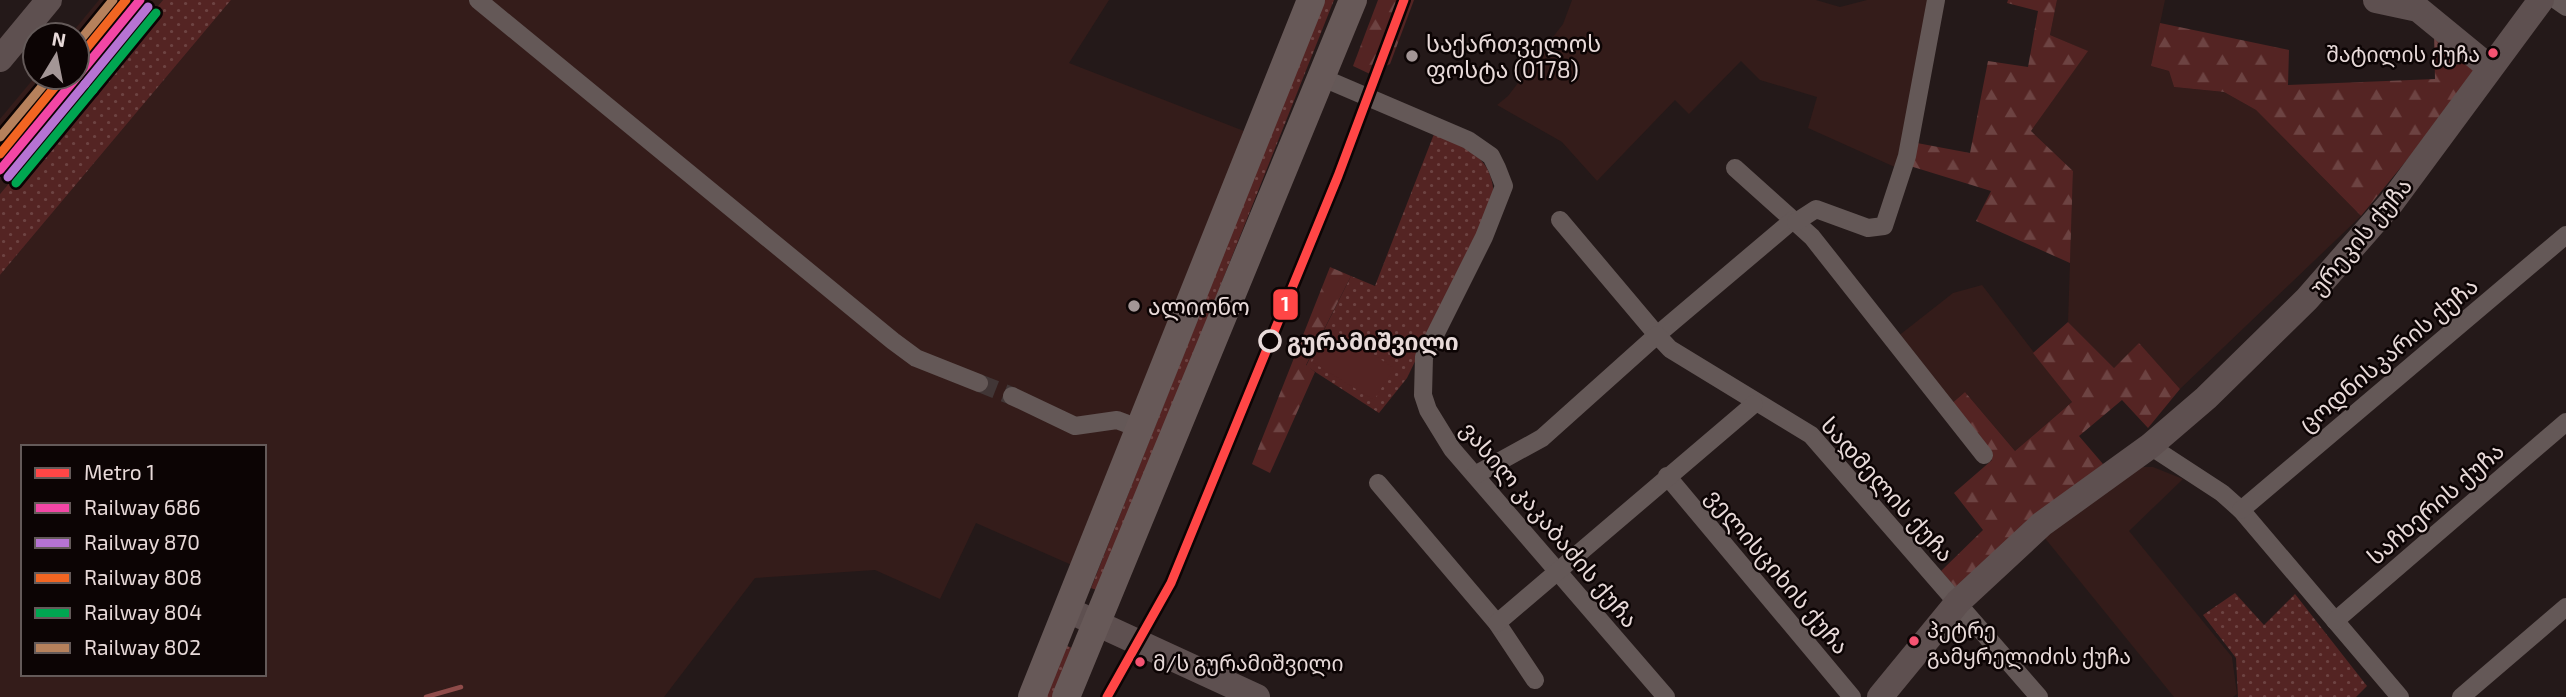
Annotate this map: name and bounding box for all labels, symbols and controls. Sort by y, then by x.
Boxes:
north arrow [21,21,91,91]
text: N [50,26,68,51]
place label: საქართველოს ფოსტა (0178) [1426,29,1601,84]
place label: შატილის ქუჩა [2326,41,2480,68]
marker: შატილის ქუჩა [2486,46,2500,60]
marker: საქართველოს ფოსტა (0178) [1404,48,1420,64]
street label: ურეკის ქუჩა [2303,172,2418,301]
street label: ცოდნისკარის ქუჩა [2293,271,2484,438]
line badge: 1 [1272,288,1299,321]
place label: ალიონო [1148,292,1250,321]
text: 1 [1281,292,1289,315]
marker: ალიონო [1126,298,1142,314]
place label: გურამიშვილი [1287,327,1459,356]
marker: გურამიშვილი [1259,330,1281,352]
street label: სადმელის ქუჩა [1815,411,1960,568]
street label: ვასილ კაკაბაძის ქუჩა [1455,415,1644,633]
street label: საჩხერის ქუჩა [2361,436,2510,571]
legend [21,445,266,676]
text: Metro 1 [84,459,155,484]
street label: ველისციხის ქუჩა [1700,483,1855,660]
text: Railway 686 [84,494,201,519]
text: Railway 870 [84,529,200,554]
text: Railway 808 [84,564,202,589]
text: Railway 804 [84,599,202,624]
place label: პეტრე გამყრელიძის ქუჩა [1927,617,2131,670]
text: Railway 802 [84,634,201,659]
marker: პეტრე გამყრელიძის ქუჩა [1907,634,1921,648]
place label: მ/ს გურამიშვილი [1153,650,1344,677]
marker: მ/ს გურამიშვილი [1133,655,1147,669]

